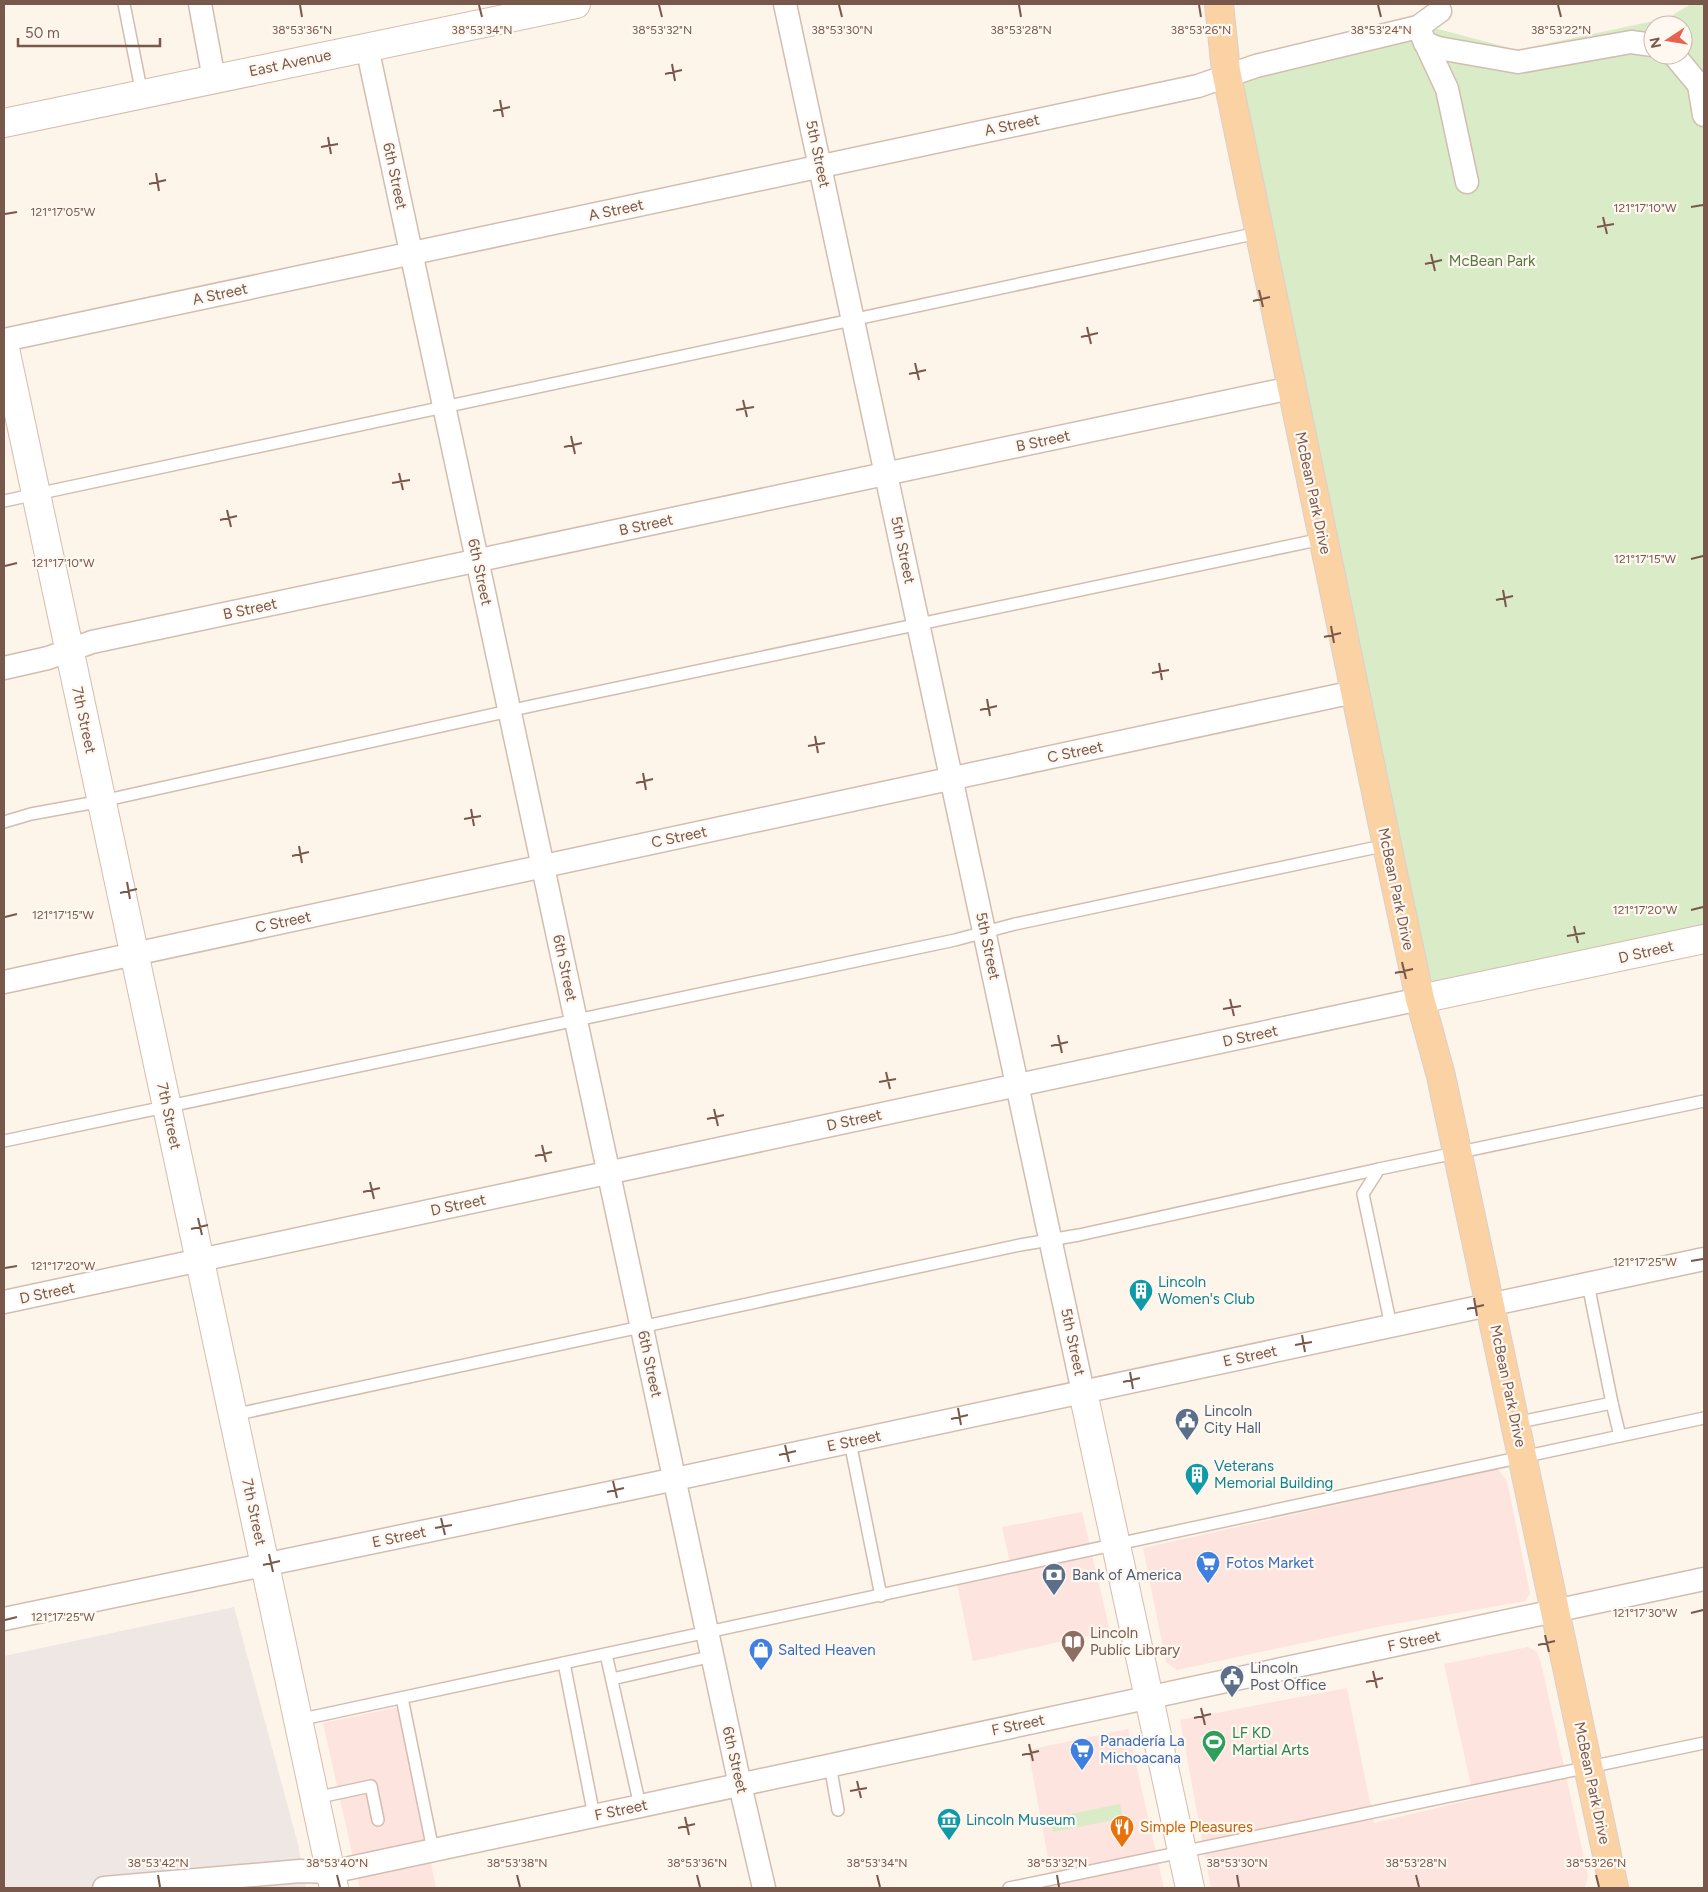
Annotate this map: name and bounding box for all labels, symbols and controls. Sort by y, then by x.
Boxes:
scale bar [18,15,160,47]
north arrow [1643,15,1693,65]
text: 38°53'36"N [272,23,332,37]
text: 38°53'34"N [451,23,513,37]
text: 38°53'32"N [632,23,692,37]
text: 38°53'30"N [811,23,873,37]
text: 38°53'28"N [990,23,1052,37]
text: 38°53'26"N [1171,23,1231,37]
text: 38°53'24"N [1350,23,1412,37]
text: 38°53'22"N [1531,23,1591,37]
text: 50 m [25,24,60,42]
text: N [1646,36,1665,50]
street label: East Avenue [247,46,333,80]
street label: A Street [983,110,1042,140]
street label: 5th Street [802,119,834,190]
street label: 6th Street [379,141,411,212]
street label: A Street [587,195,646,225]
text: 121°17'10"W [1614,201,1677,215]
text: 121°17'05"W [31,205,96,219]
park label: McBean Park [1449,252,1536,270]
street label: A Street [191,279,250,309]
street label: B Street [1014,426,1072,456]
street label: McBean Park Drive [1291,430,1335,556]
street label: B Street [617,510,675,540]
street label: 5th Street [887,515,919,586]
street label: 6th Street [464,537,496,608]
text: 121°17'15"W [1614,552,1677,566]
text: 121°17'10"W [32,556,95,570]
street label: B Street [221,594,279,624]
street label: 7th Street [68,685,100,755]
street label: C Street [1045,737,1105,767]
street label: C Street [649,822,709,852]
street label: McBean Park Drive [1374,826,1418,952]
text: 121°17'20"W [1613,903,1678,917]
street label: C Street [253,907,313,937]
text: 121°17'15"W [32,908,95,922]
street label: 5th Street [972,911,1004,982]
street label: 6th Street [549,933,581,1004]
street label: D Street [1617,937,1676,967]
street label: D Street [1221,1021,1280,1051]
street label: 7th Street [153,1081,185,1151]
street label: D Street [825,1105,884,1135]
street label: D Street [429,1190,488,1220]
text: 121°17'25"W [1613,1255,1677,1269]
text: 121°17'20"W [31,1259,96,1273]
place label: Lincoln Women's Club [1158,1273,1255,1308]
street label: D Street [18,1278,77,1308]
building icon: Lincoln Women's Club [1128,1278,1154,1312]
street label: 5th Street [1057,1307,1089,1378]
street label: McBean Park Drive [1486,1323,1530,1449]
street label: 6th Street [634,1329,666,1400]
street label: E Street [1221,1341,1279,1370]
place label: Lincoln City Hall [1204,1402,1261,1437]
public building icon: Lincoln City Hall [1174,1407,1200,1441]
street label: E Street [825,1426,883,1455]
place label: Veterans Memorial Building [1214,1457,1333,1492]
building icon: Veterans Memorial Building [1184,1462,1210,1496]
street label: 7th Street [238,1477,270,1547]
street label: E Street [370,1522,428,1551]
supermarket icon: Fotos Market [1195,1550,1221,1584]
place label: Fotos Market [1226,1554,1314,1572]
bank icon: Bank of America [1041,1562,1067,1596]
place label: Bank of America [1072,1566,1182,1584]
text: 121°17'30"W [1613,1606,1678,1620]
text: 121°17'25"W [31,1610,95,1624]
place label: Lincoln Public Library [1090,1624,1180,1659]
street label: F Street [1386,1627,1443,1655]
library icon: Lincoln Public Library [1060,1629,1086,1663]
shop icon: Salted Heaven [748,1637,774,1671]
place label: Salted Heaven [778,1641,876,1659]
place label: Lincoln Post Office [1250,1659,1326,1694]
public building icon: Lincoln Post Office [1219,1664,1245,1698]
street label: F Street [990,1711,1047,1739]
street label: McBean Park Drive [1570,1720,1614,1846]
place label: LF KD Martial Arts [1232,1724,1309,1759]
street label: 6th Street [719,1725,752,1796]
sports icon: LF KD Martial Arts [1201,1729,1227,1763]
place label: Panadería La Michoacana [1100,1732,1185,1767]
supermarket icon: Panadería La Michoacana [1069,1737,1095,1771]
street label: F Street [593,1796,650,1824]
museum icon: Lincoln Museum [936,1807,962,1841]
place label: Lincoln Museum [966,1811,1075,1829]
restaurant icon: Simple Pleasures [1109,1814,1135,1848]
place label: Simple Pleasures [1140,1818,1253,1836]
text: 38°53'42"N [127,1856,189,1870]
text: 38°53'40"N [306,1856,368,1870]
text: 38°53'38"N [486,1856,548,1870]
text: 38°53'36"N [667,1856,727,1870]
text: 38°53'34"N [846,1856,908,1870]
text: 38°53'32"N [1027,1856,1087,1870]
text: 38°53'30"N [1206,1856,1268,1870]
text: 38°53'28"N [1385,1856,1447,1870]
text: 38°53'26"N [1566,1856,1626,1870]

